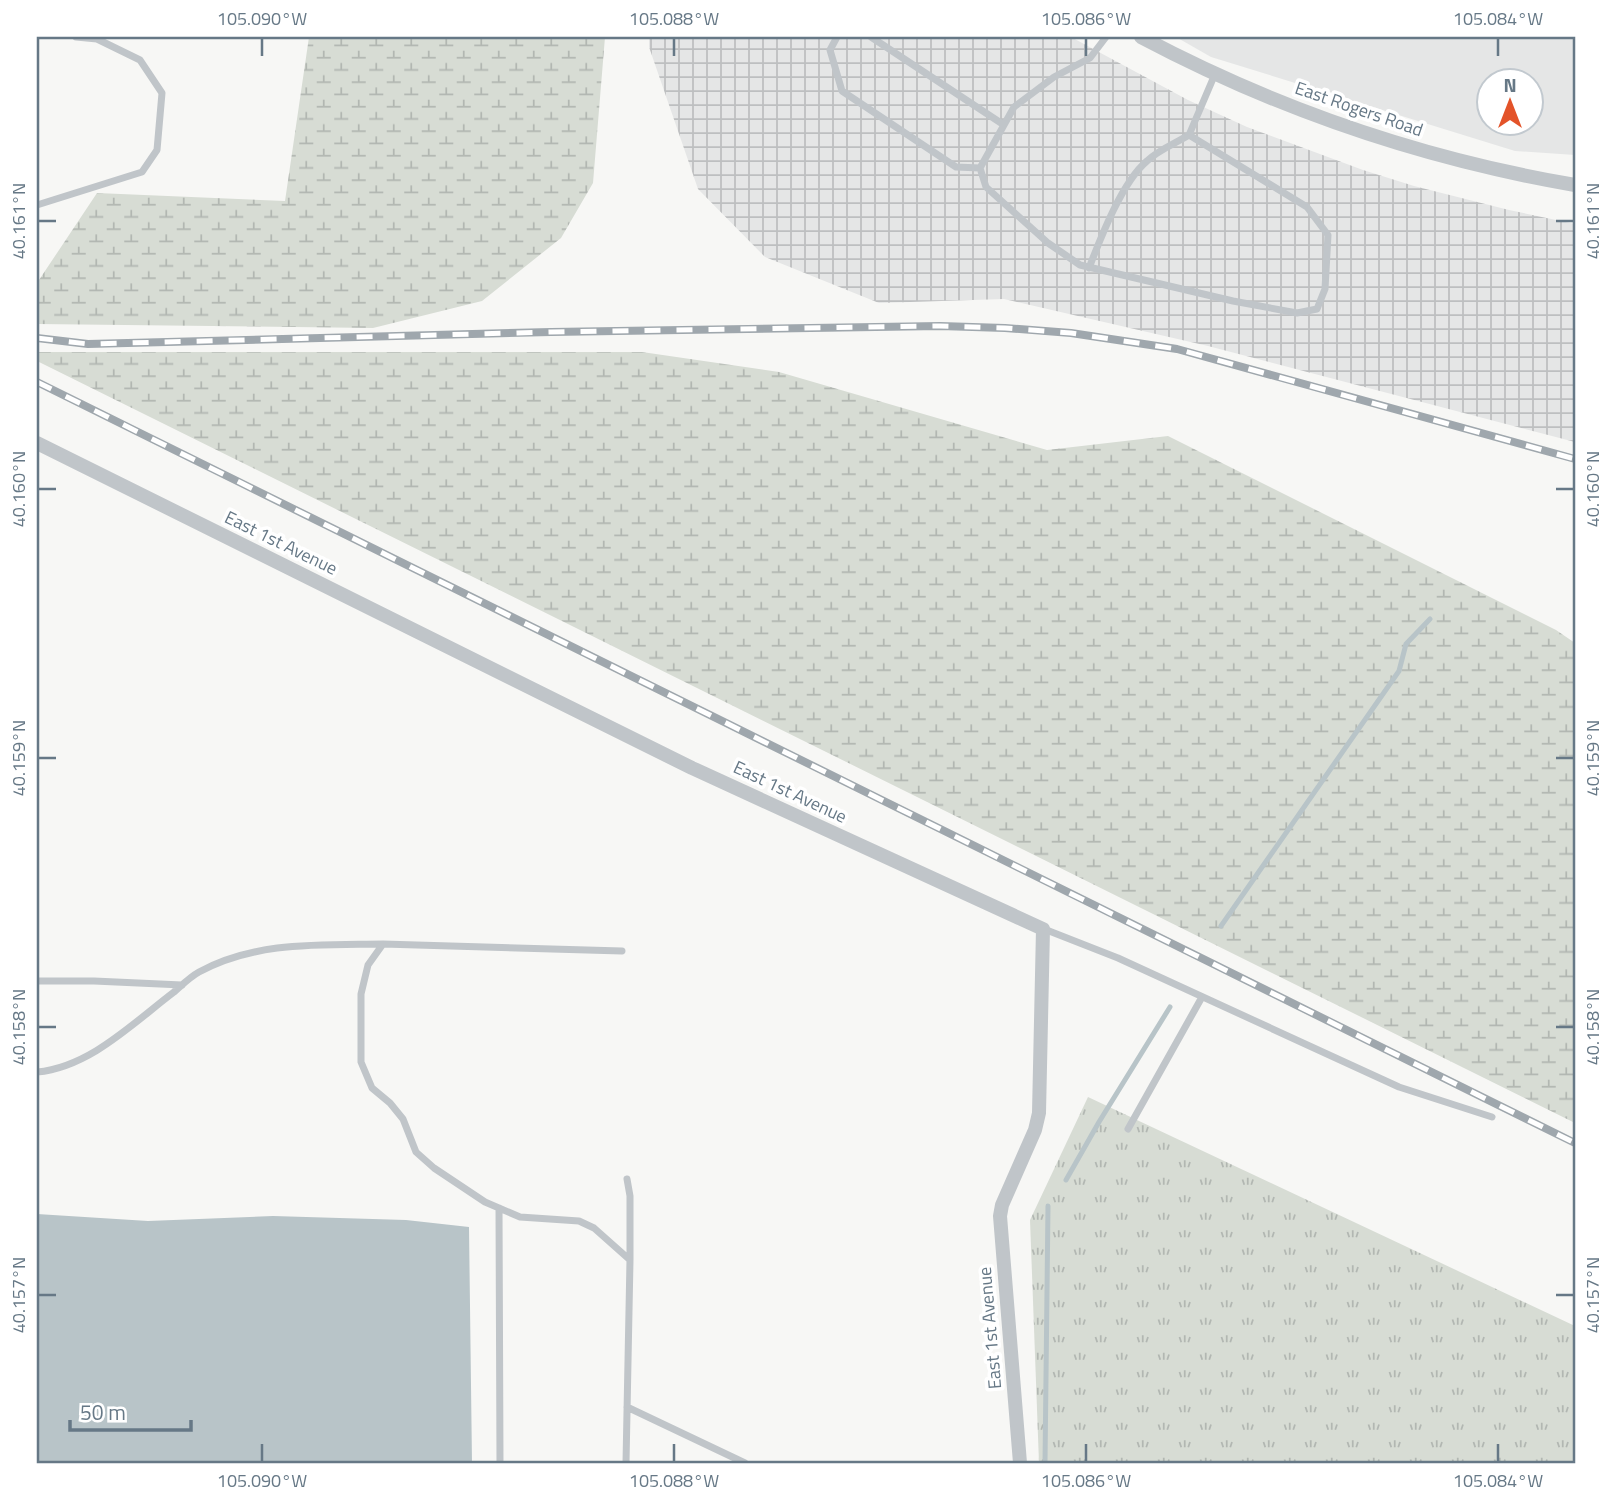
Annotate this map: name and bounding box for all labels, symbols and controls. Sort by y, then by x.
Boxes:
text: 105.090°W [217,5,307,32]
text: 105.088°W [629,5,719,32]
text: 105.086°W [1041,5,1131,32]
text: 105.084°W [1453,5,1543,32]
north arrow [1476,66,1546,136]
text: N [1503,70,1517,99]
street label: East Rogers Road [1291,74,1427,143]
text: 40.161°N [5,183,32,259]
text: 40.161°N [1579,183,1606,259]
text: 40.160°N [5,451,32,527]
text: 40.160°N [1579,451,1606,527]
street label: East 1st Avenue [220,504,342,582]
text: 40.159°N [5,720,32,796]
text: 40.159°N [1579,720,1606,796]
street label: East 1st Avenue [729,753,851,830]
text: 40.158°N [5,989,32,1065]
text: 40.158°N [1579,989,1606,1065]
text: 40.157°N [5,1257,32,1333]
text: 40.157°N [1579,1257,1606,1333]
street label: East 1st Avenue [971,1266,1008,1390]
scale bar [70,1388,191,1432]
text: 50 m [80,1396,126,1428]
text: 105.090°W [217,1467,307,1494]
text: 105.088°W [629,1467,719,1494]
text: 105.086°W [1041,1467,1131,1494]
text: 105.084°W [1453,1467,1543,1494]

